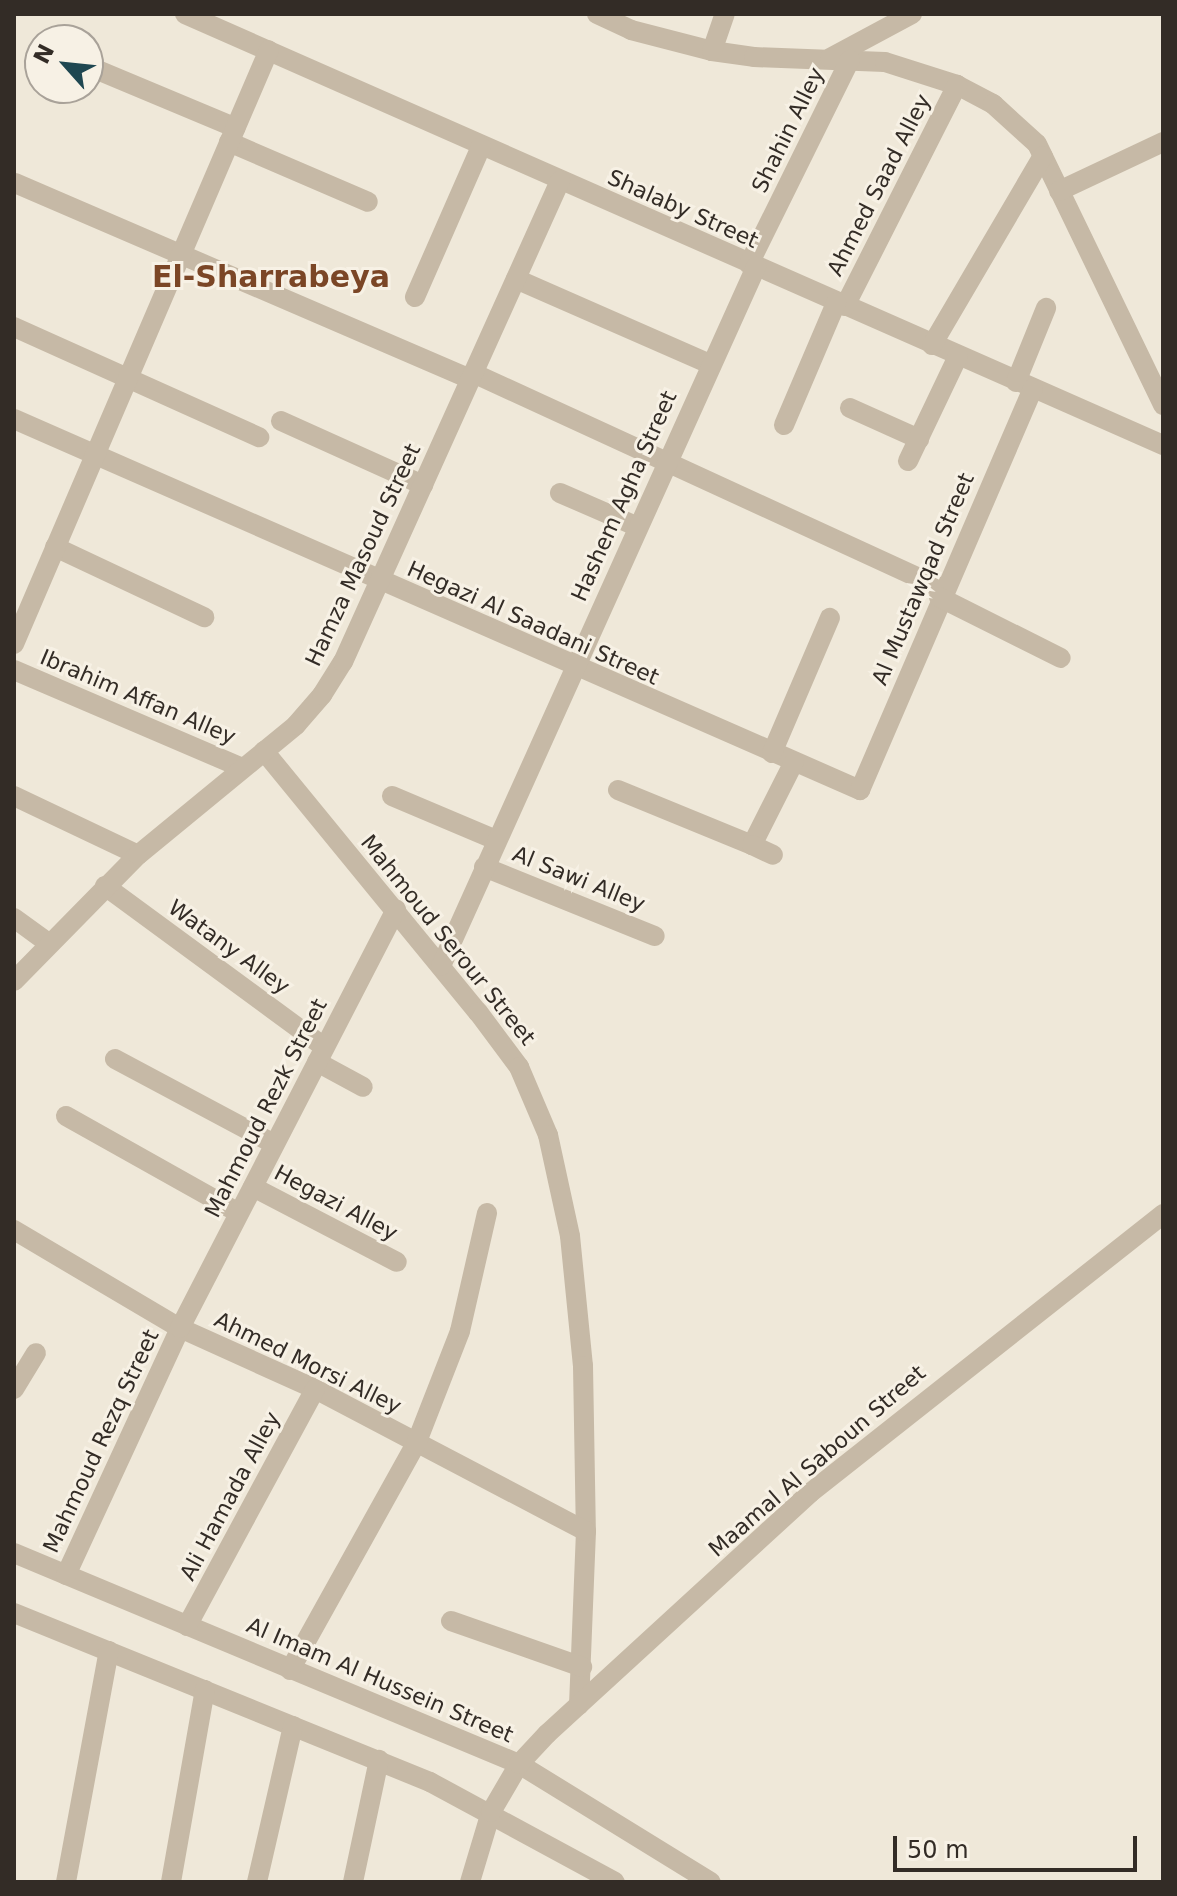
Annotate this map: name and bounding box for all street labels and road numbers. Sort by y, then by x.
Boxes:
street label: Shahin Alley [746,63,830,197]
street label: Ahmed Saad Alley [822,90,936,280]
street label: Shalaby Street [604,164,762,254]
street label: Hashem Agha Street [566,387,682,605]
street label: Hamza Masoud Street [300,439,426,671]
street label: Al Mustawqad Street [866,469,980,689]
street label: Hegazi Al Saadani Street [403,556,663,690]
street label: Ibrahim Affan Alley [36,644,240,750]
street label: Mahmoud Serour Street [355,830,541,1050]
street label: Al Sawi Alley [509,840,649,918]
street label: Watany Alley [163,894,295,1000]
street label: Mahmoud Rezk Street [199,994,333,1222]
street label: Hegazi Alley [270,1159,402,1247]
street label: Ahmed Morsi Alley [210,1306,406,1420]
street label: Mahmoud Rezq Street [38,1325,164,1557]
street label: Maamal Al Saboun Street [703,1360,931,1562]
street label: Ali Hamada Alley [174,1407,286,1585]
street label: Al Imam Al Hussein Street [243,1612,517,1748]

